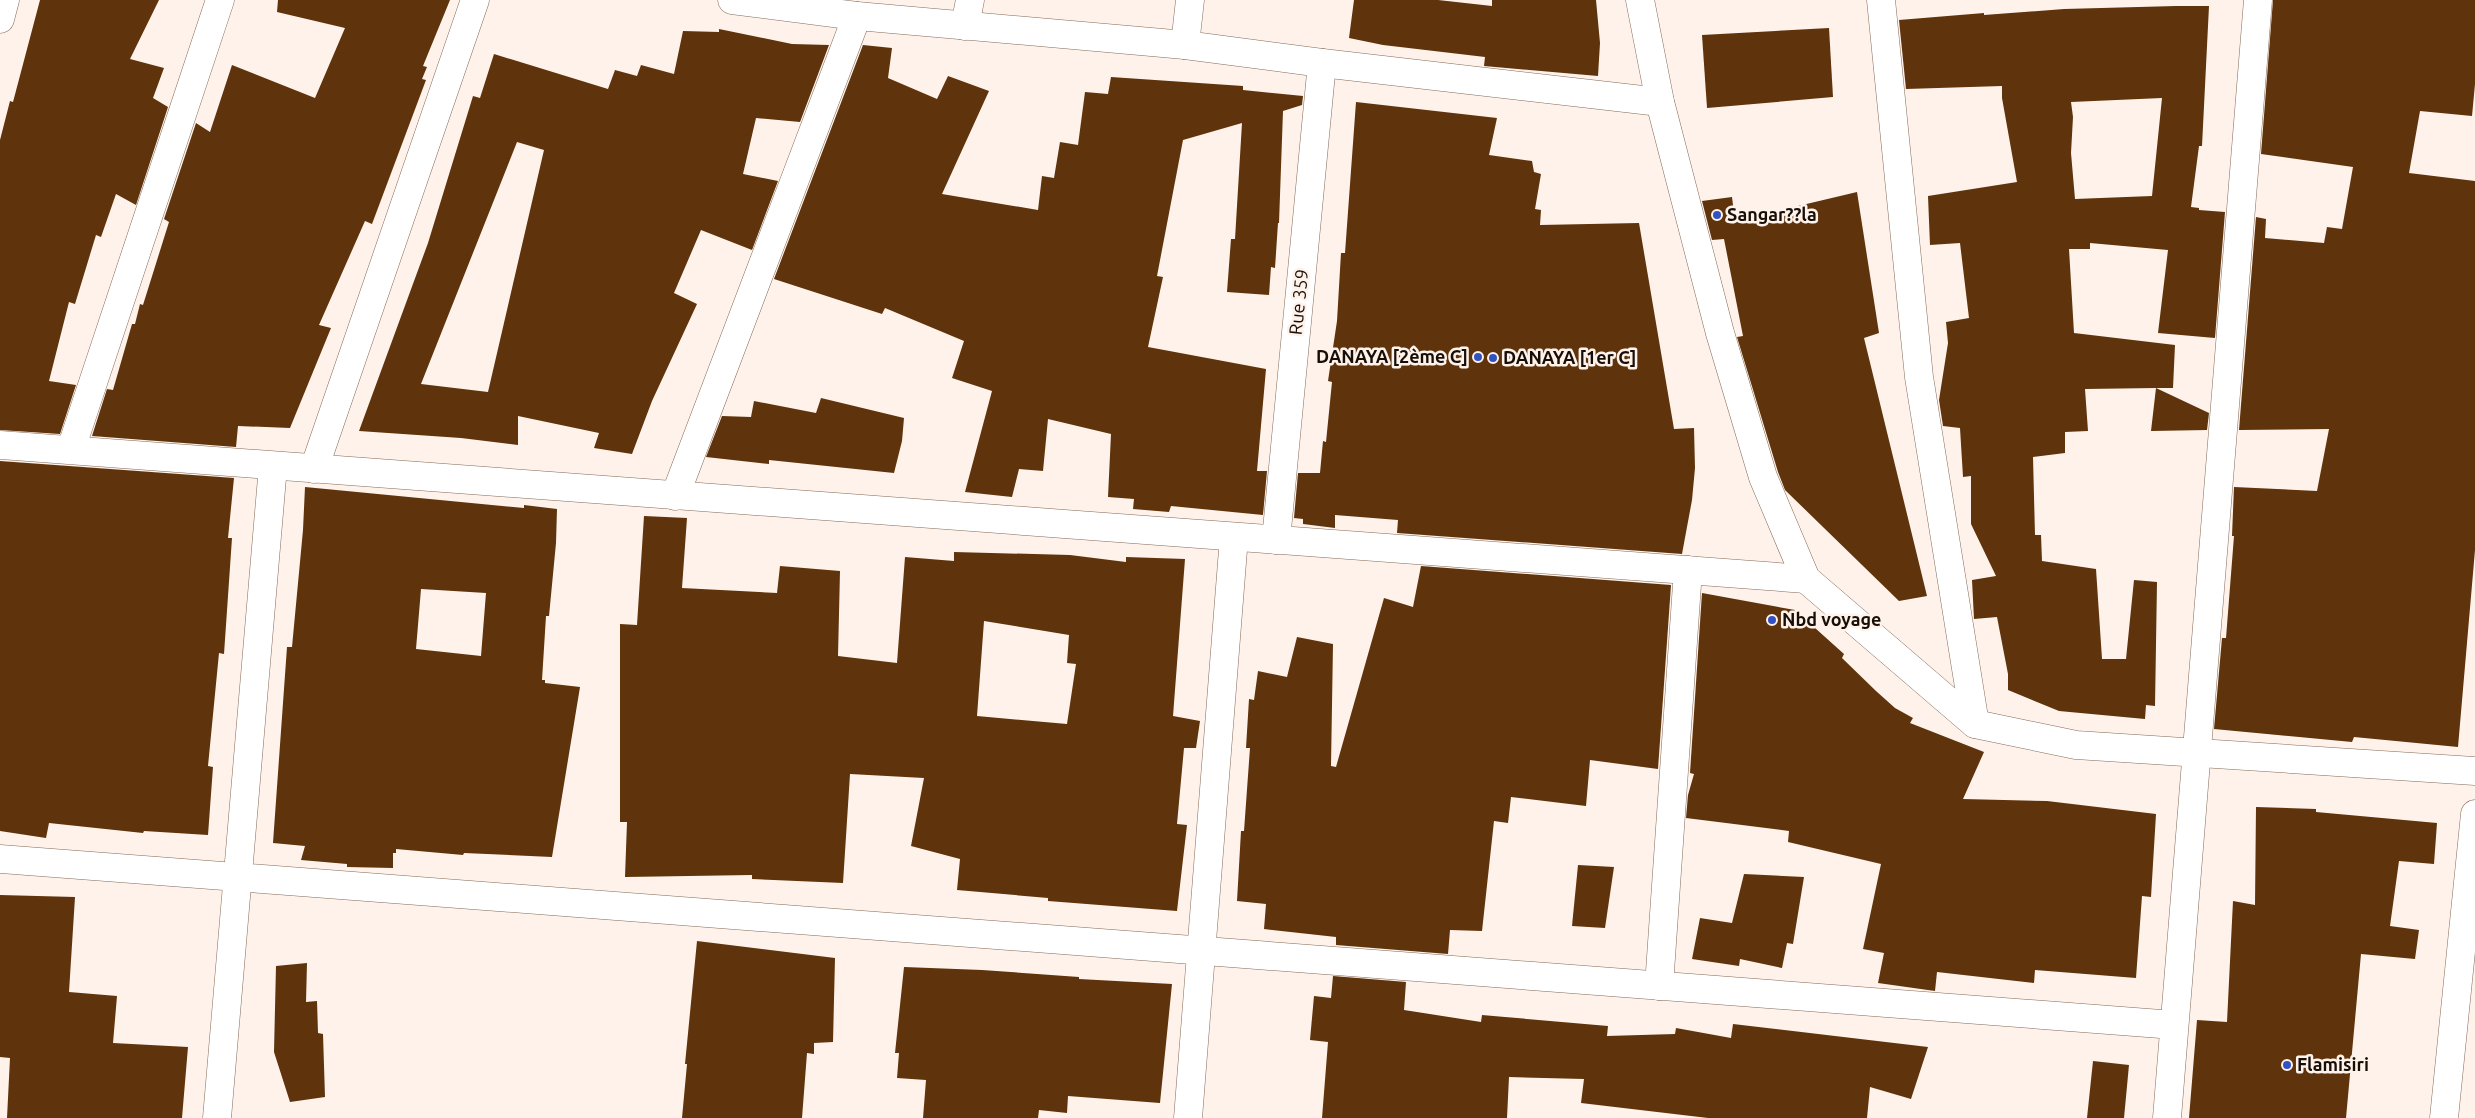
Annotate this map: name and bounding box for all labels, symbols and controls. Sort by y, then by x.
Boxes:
place label: Sangar??la [1727,204,1817,224]
marker: Sangar??la [1711,209,1723,221]
street label: Rue 359 [1285,268,1311,336]
place label: DANAYA [2ème C] [1316,346,1468,366]
place label: DANAYA [1er C] [1503,347,1637,367]
marker: DANAYA [2ème C] [1472,351,1484,363]
marker: DANAYA [1er C] [1487,352,1499,364]
place label: Nbd voyage [1782,609,1882,629]
marker: Nbd voyage [1766,614,1778,626]
place label: Flamisiri [2297,1054,2369,1074]
marker: Flamisiri [2281,1059,2293,1071]

